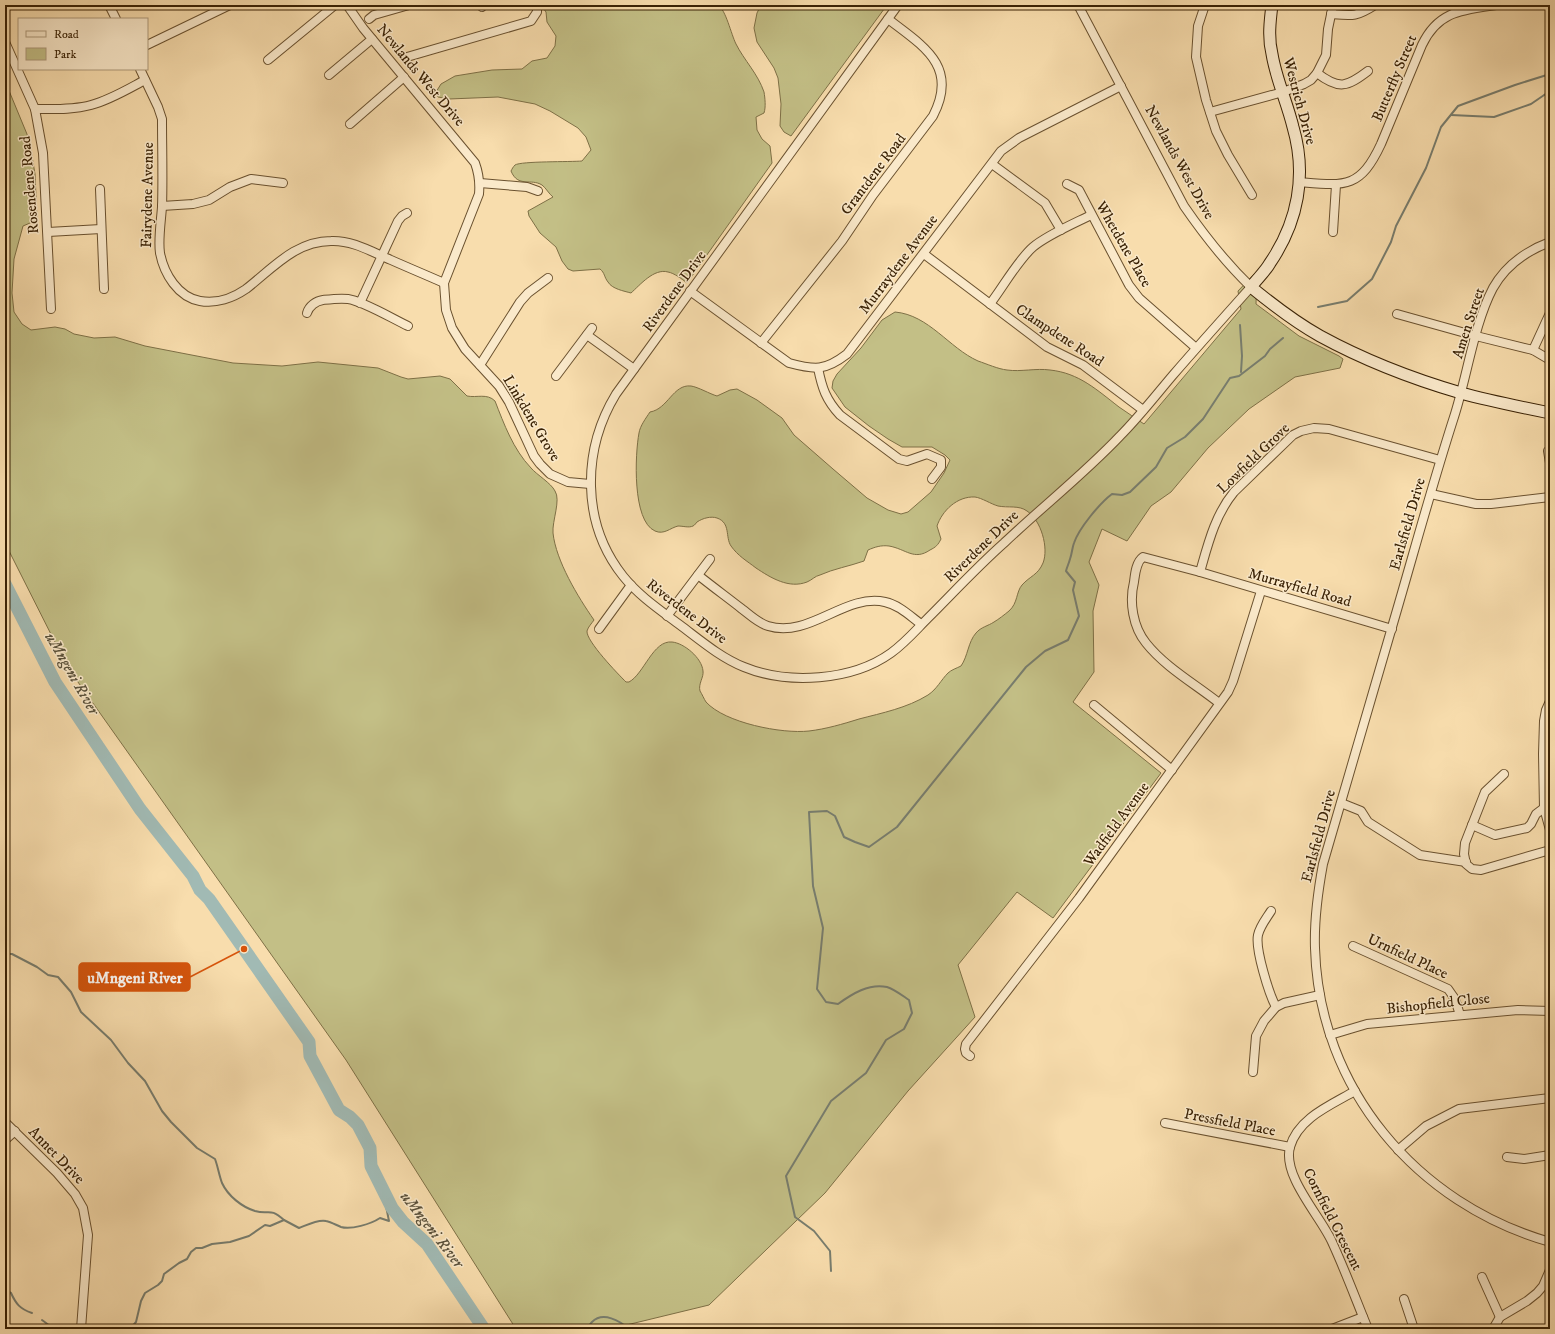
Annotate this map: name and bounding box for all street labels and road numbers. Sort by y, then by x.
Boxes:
street label: Newlands West Drive [372,20,469,130]
street label: Butterfly Street [1368,32,1421,124]
street label: Westrich Drive [1279,55,1320,147]
street label: Newlands West Drive [1140,102,1219,223]
street label: Grantdene Road [837,129,910,219]
street label: Rosendene Road [16,135,43,235]
street label: Fairydene Avenue [137,142,158,248]
street label: Whetdene Place [1091,197,1156,291]
street label: Murraydene Avenue [855,211,942,318]
street label: Riverdene Drive [638,247,710,336]
street label: Amen Street [1448,285,1489,361]
street label: Clampdene Road [1012,300,1108,371]
street label: Linkdene Grove [498,372,565,465]
street label: Lowfield Grove [1213,419,1294,498]
street label: Earlsfield Drive [1385,476,1430,573]
street label: Riverdene Drive [940,506,1023,587]
street label: Murrayfield Road [1246,564,1354,611]
street label: Riverdene Drive [642,575,731,648]
street label: Wadfield Avenue [1079,778,1153,871]
street label: Earlsfield Drive [1297,788,1340,885]
street label: Urnfield Place [1364,930,1451,983]
street label: Bishopfield Close [1385,989,1491,1018]
street label: Pressfield Place [1183,1104,1277,1141]
street label: Annet Drive [25,1123,89,1188]
street label: Cornfield Crescent [1299,1165,1367,1274]

